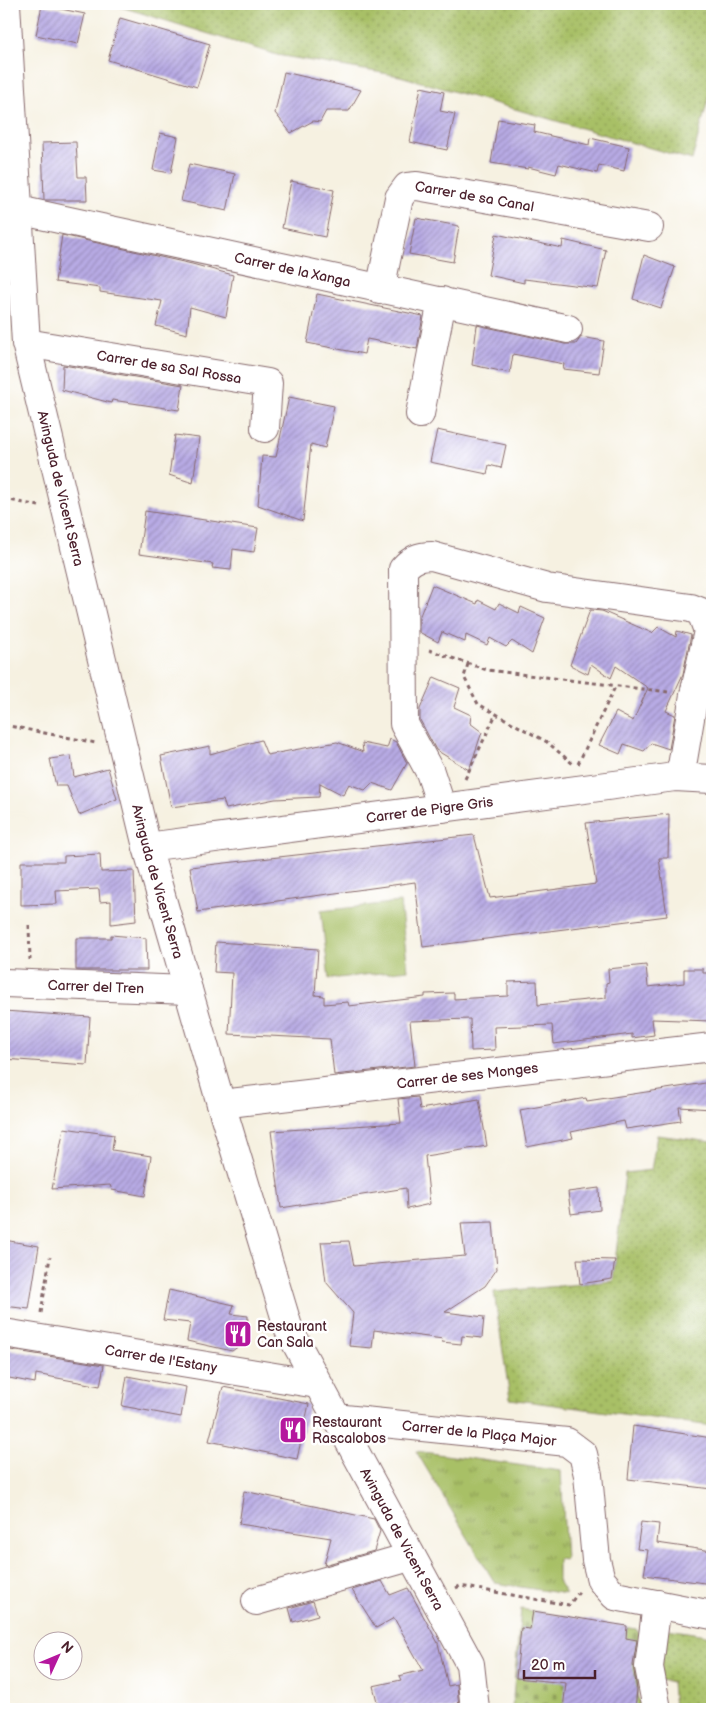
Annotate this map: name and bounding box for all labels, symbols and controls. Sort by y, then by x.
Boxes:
street label: Carrer de sa Canal [414,177,535,215]
street label: Carrer de la Xanga [233,249,352,290]
street label: Carrer de sa Sal Rossa [95,346,243,387]
street label: Avinguda de Vicent Serra [34,409,88,568]
street label: Carrer de Pigre Gris [365,793,494,826]
street label: Avinguda de Vicent Serra [129,803,187,961]
street label: Carrer del Tren [47,976,145,997]
street label: Carrer de ses Monges [396,1059,539,1092]
place label: Restaurant Can Sala [257,1318,327,1351]
restaurant icon: Restaurant Can Sala [223,1319,253,1349]
street label: Carrer de l'Estany [104,1341,219,1376]
place label: Restaurant Rascalobos [312,1414,386,1447]
restaurant icon: Restaurant Rascalobos [278,1415,308,1445]
street label: Carrer de la Plaça Major [401,1416,558,1449]
street label: Avinguda de Vicent Serra [357,1465,448,1613]
north arrow [32,1630,82,1680]
text: N [57,1638,77,1657]
scale bar [524,1648,595,1680]
text: 20 m [531,1656,565,1675]

